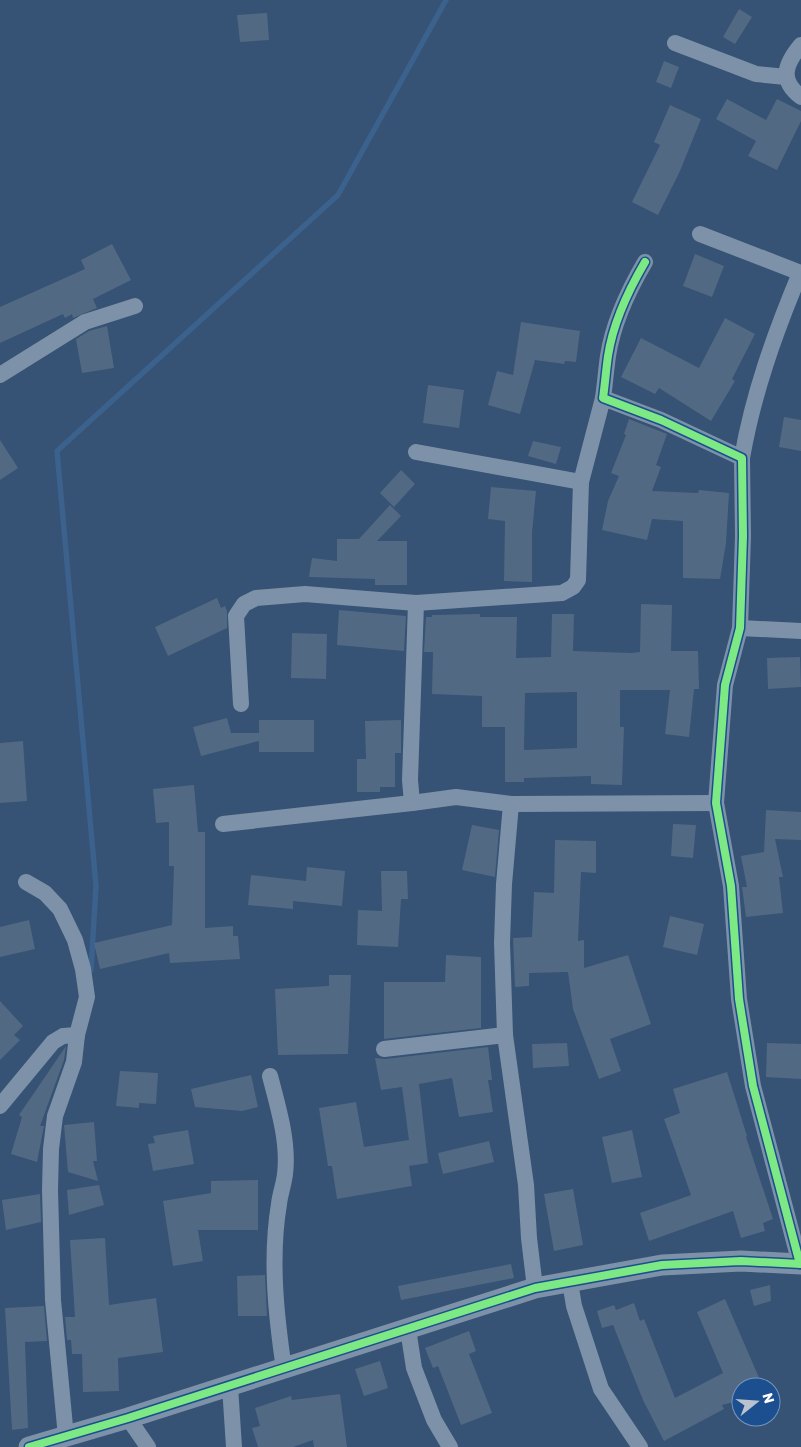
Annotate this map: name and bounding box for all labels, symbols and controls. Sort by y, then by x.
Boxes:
north arrow [731,1377,781,1427]
text: N [758,1391,778,1406]

